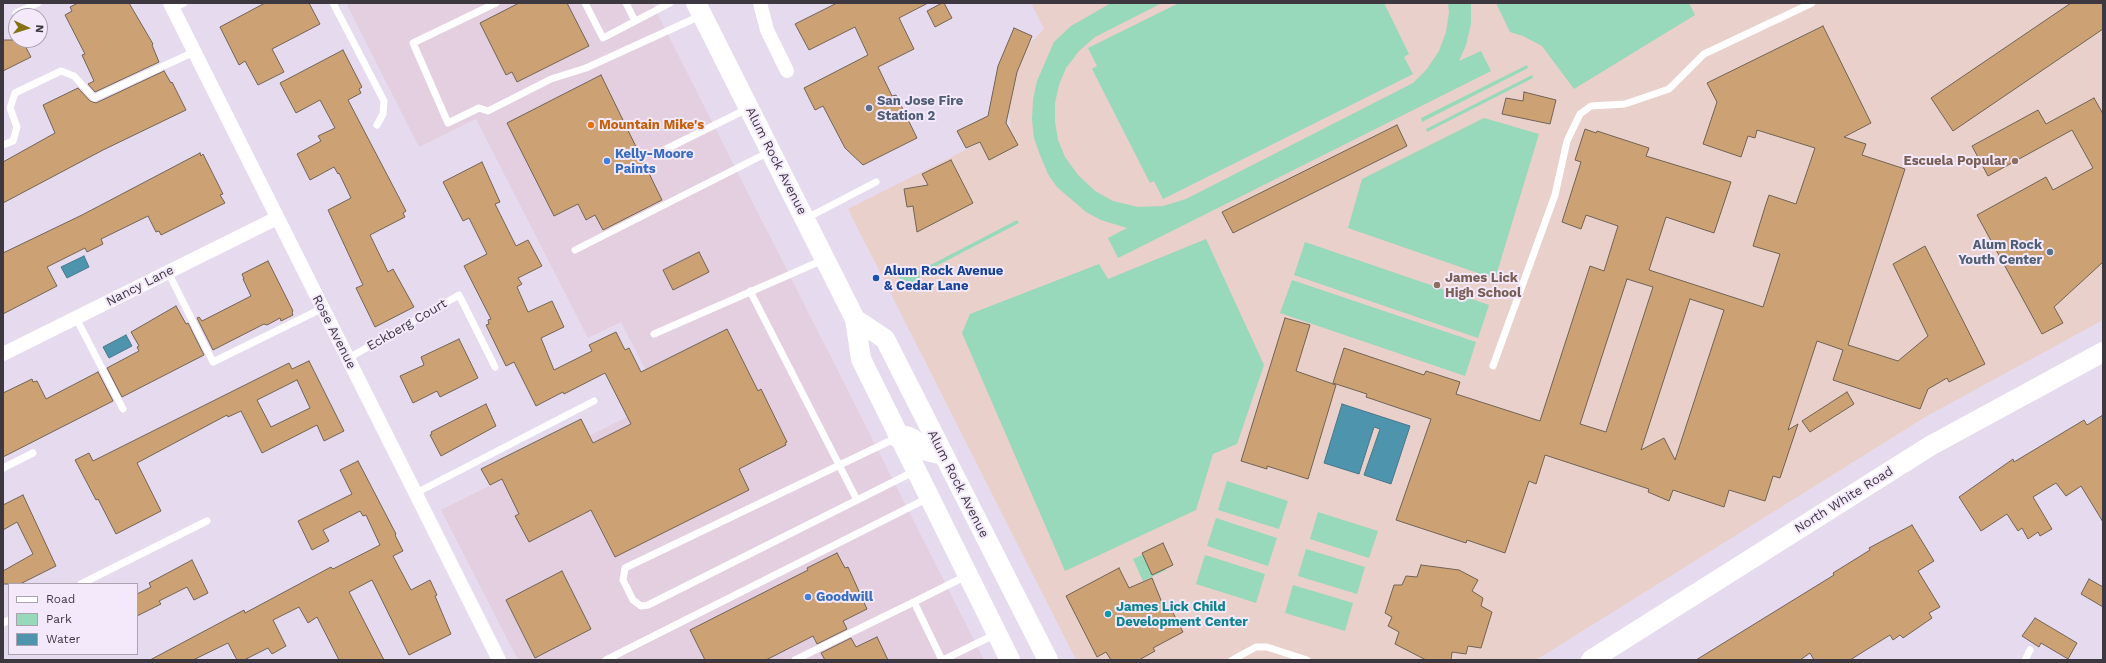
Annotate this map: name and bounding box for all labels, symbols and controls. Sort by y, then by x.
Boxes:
north arrow [8,8,48,48]
text: N [33,24,46,33]
place label: San Jose Fire Station 2 [877,93,963,124]
marker: San Jose Fire Station 2 [864,103,874,113]
street label: Alum Rock Avenue [742,105,810,217]
place label: Mountain Mike's [599,117,704,133]
marker: Mountain Mike's [586,120,596,130]
place label: Kelly-Moore Paints [615,146,694,177]
place label: Escuela Popular [1903,153,2007,169]
marker: Kelly-Moore Paints [602,156,612,166]
marker: Escuela Popular [2010,156,2020,166]
place label: Alum Rock Youth Center [1958,237,2042,268]
marker: Alum Rock Youth Center [2045,247,2055,257]
street label: Nancy Lane [104,262,176,310]
place label: Alum Rock Avenue & Cedar Lane [884,263,1003,294]
place label: James Lick High School [1445,270,1521,301]
marker: Alum Rock Avenue & Cedar Lane [871,273,881,283]
marker: James Lick High School [1432,280,1442,290]
street label: Rose Avenue [309,292,359,372]
street label: Eckberg Court [364,296,450,354]
street label: Alum Rock Avenue [924,428,992,540]
street label: North White Road [1792,463,1896,537]
legend [8,583,138,655]
place label: Goodwill [816,589,873,605]
text: Road [46,592,75,606]
marker: Goodwill [803,592,813,602]
place label: James Lick Child Development Center [1116,599,1248,630]
marker: James Lick Child Development Center [1103,609,1113,619]
text: Park [46,612,72,626]
text: Water [46,632,80,646]

